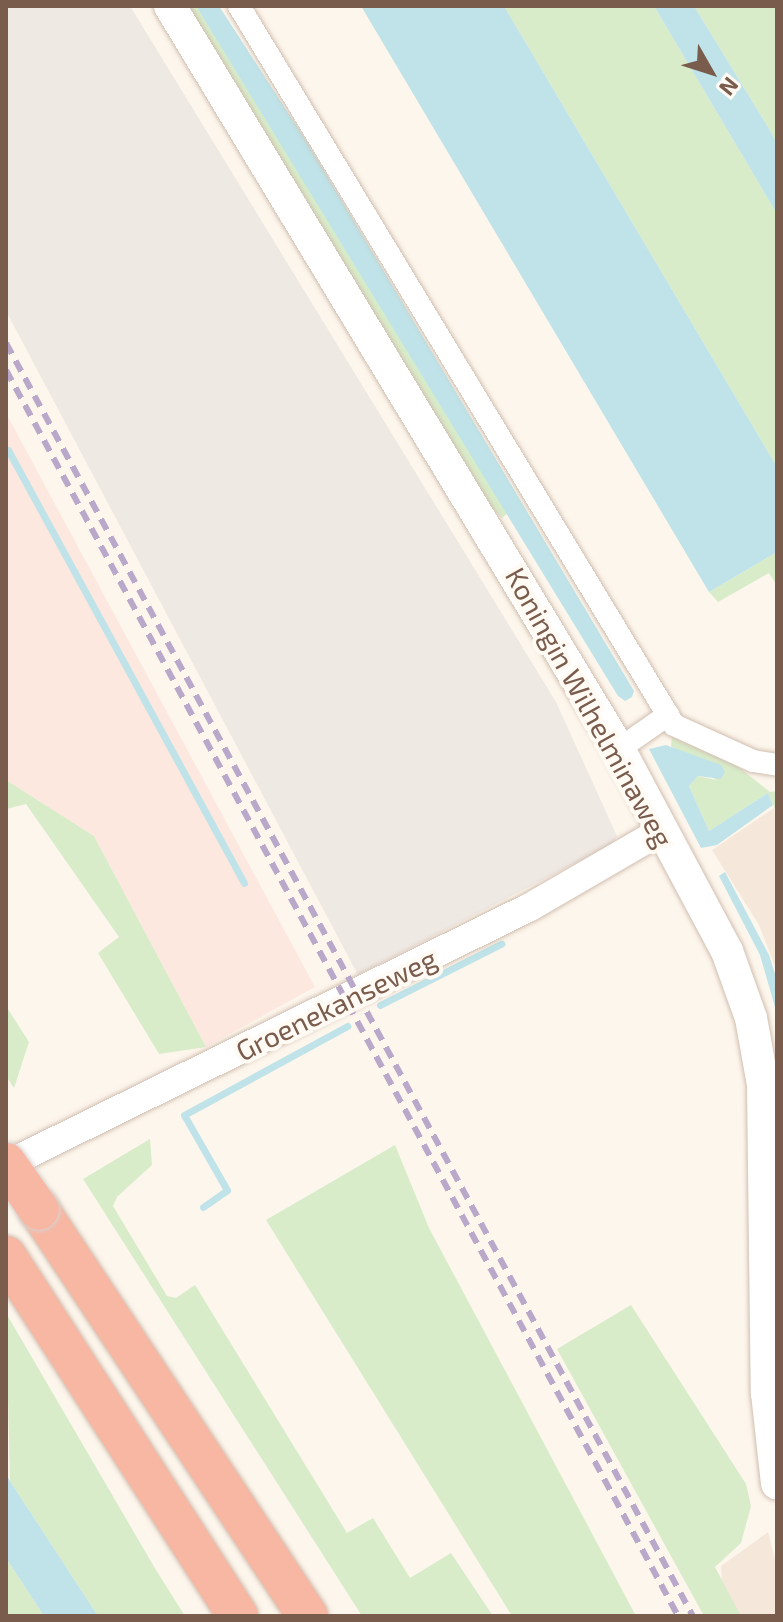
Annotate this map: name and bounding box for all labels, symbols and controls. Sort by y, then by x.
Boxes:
north arrow [671,32,751,112]
text: N [715,73,745,101]
street label: Koningin Wilhelminaweg [499,561,681,853]
street label: Groenekanseweg [230,941,442,1067]

